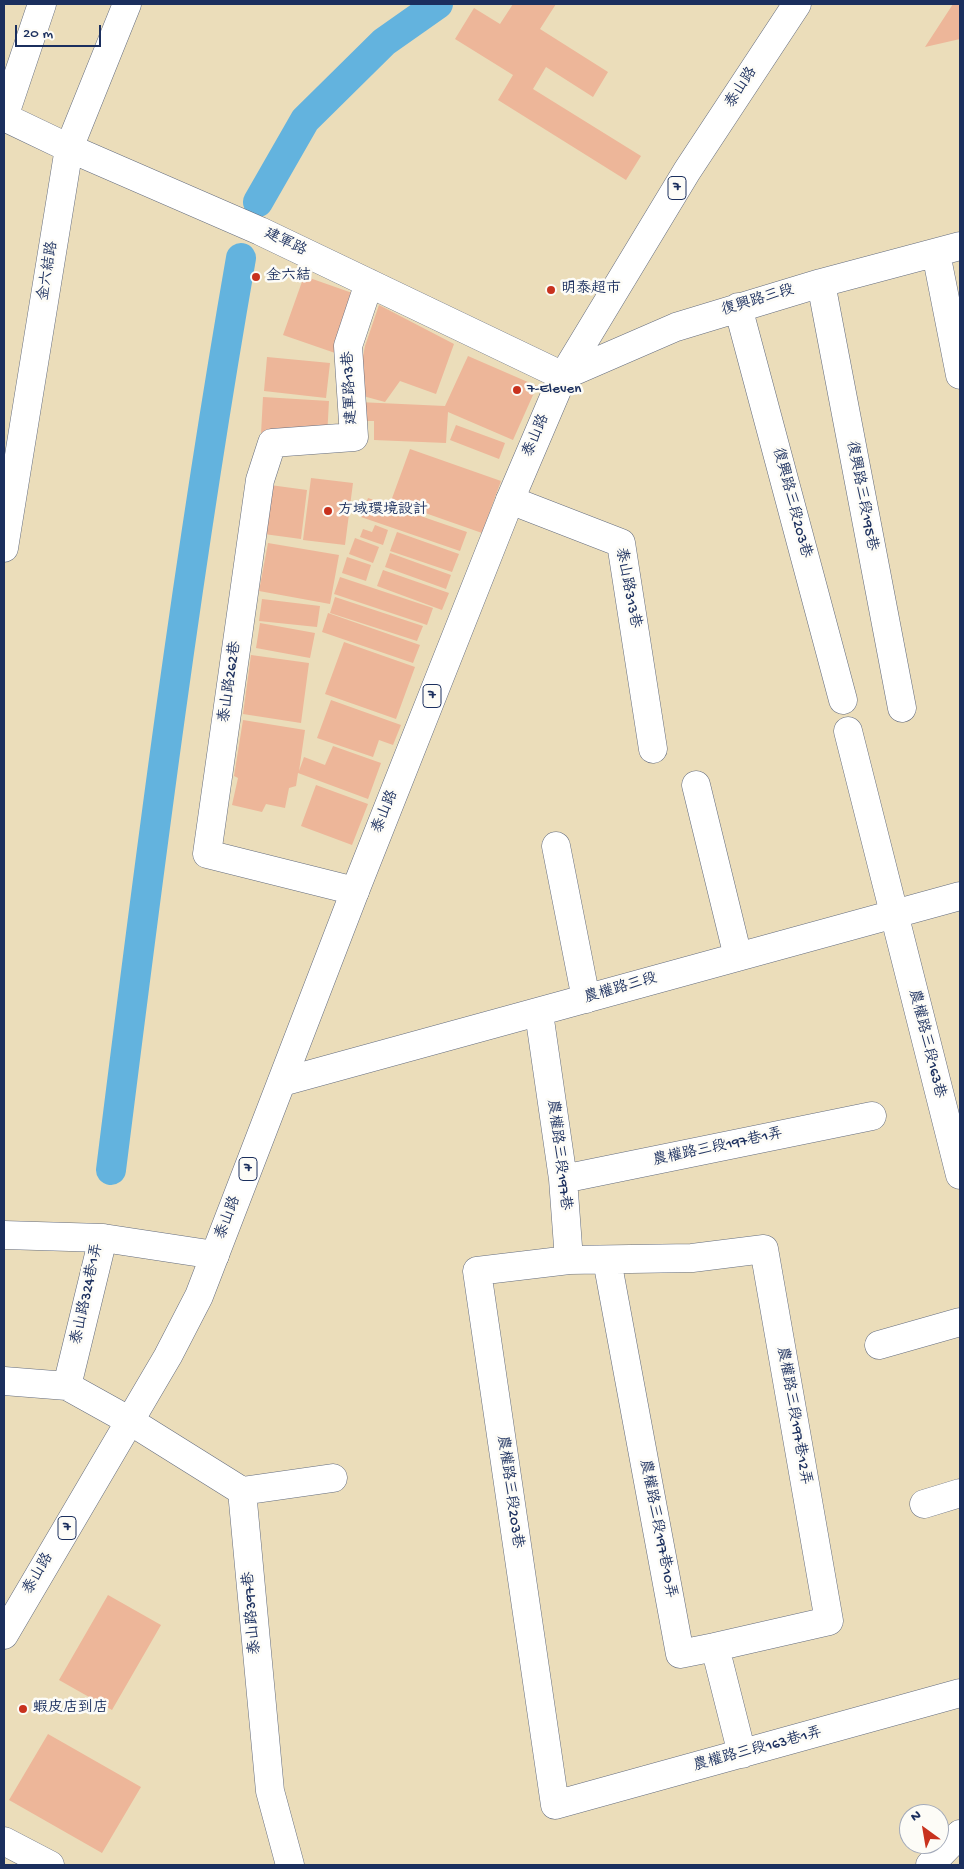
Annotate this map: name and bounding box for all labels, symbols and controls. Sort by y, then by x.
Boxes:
scale bar [18,15,104,47]
text: 20 m [23,25,53,43]
street label: 泰山路 [722,64,762,112]
road number: 7 [668,177,686,200]
street label: 建軍路 [261,225,309,261]
street label: 金六結路 [35,240,63,302]
place label: 金六結 [266,268,311,286]
marker: 金六結 [250,271,262,283]
place label: 明泰超市 [561,281,621,299]
street label: 復興路三段 [720,281,796,321]
marker: 明泰超市 [545,284,557,296]
street label: 建軍路13巷 [340,351,362,425]
place label: 7-Eleven [527,381,581,399]
marker: 7-Eleven [511,384,523,396]
street label: 泰山路 [520,412,554,460]
street label: 復興路三段195巷 [842,440,880,552]
street label: 復興路三段203巷 [768,446,814,560]
place label: 方域環境設計 [338,502,428,520]
marker: 方域環境設計 [322,505,334,517]
street label: 泰山路313巷 [610,546,644,630]
street label: 泰山路262巷 [216,640,246,724]
road number: 7 [423,684,441,708]
street label: 泰山路 [369,788,403,836]
street label: 農權路三段 [582,970,660,1008]
street label: 農權路三段163巷 [904,988,948,1100]
street label: 農權路三段197巷 [542,1099,574,1211]
street label: 農權路三段197巷1弄 [651,1125,785,1171]
road number: 7 [239,1158,257,1180]
street label: 泰山路 [213,1194,245,1242]
street label: 泰山路324巷1弄 [68,1242,108,1346]
street label: 農權路三段197巷12弄 [772,1346,814,1486]
street label: 農權路三段203巷 [492,1434,526,1550]
street label: 農權路三段197巷10弄 [635,1458,679,1600]
road number: 7 [58,1516,76,1540]
street label: 泰山路 [20,1550,58,1598]
street label: 泰山路397巷 [240,1571,266,1655]
place label: 蝦皮店到店 [33,1700,108,1718]
marker: 蝦皮店到店 [17,1703,29,1715]
street label: 農權路三段163巷1弄 [692,1724,824,1776]
north arrow [899,1804,949,1854]
text: N [908,1807,925,1826]

